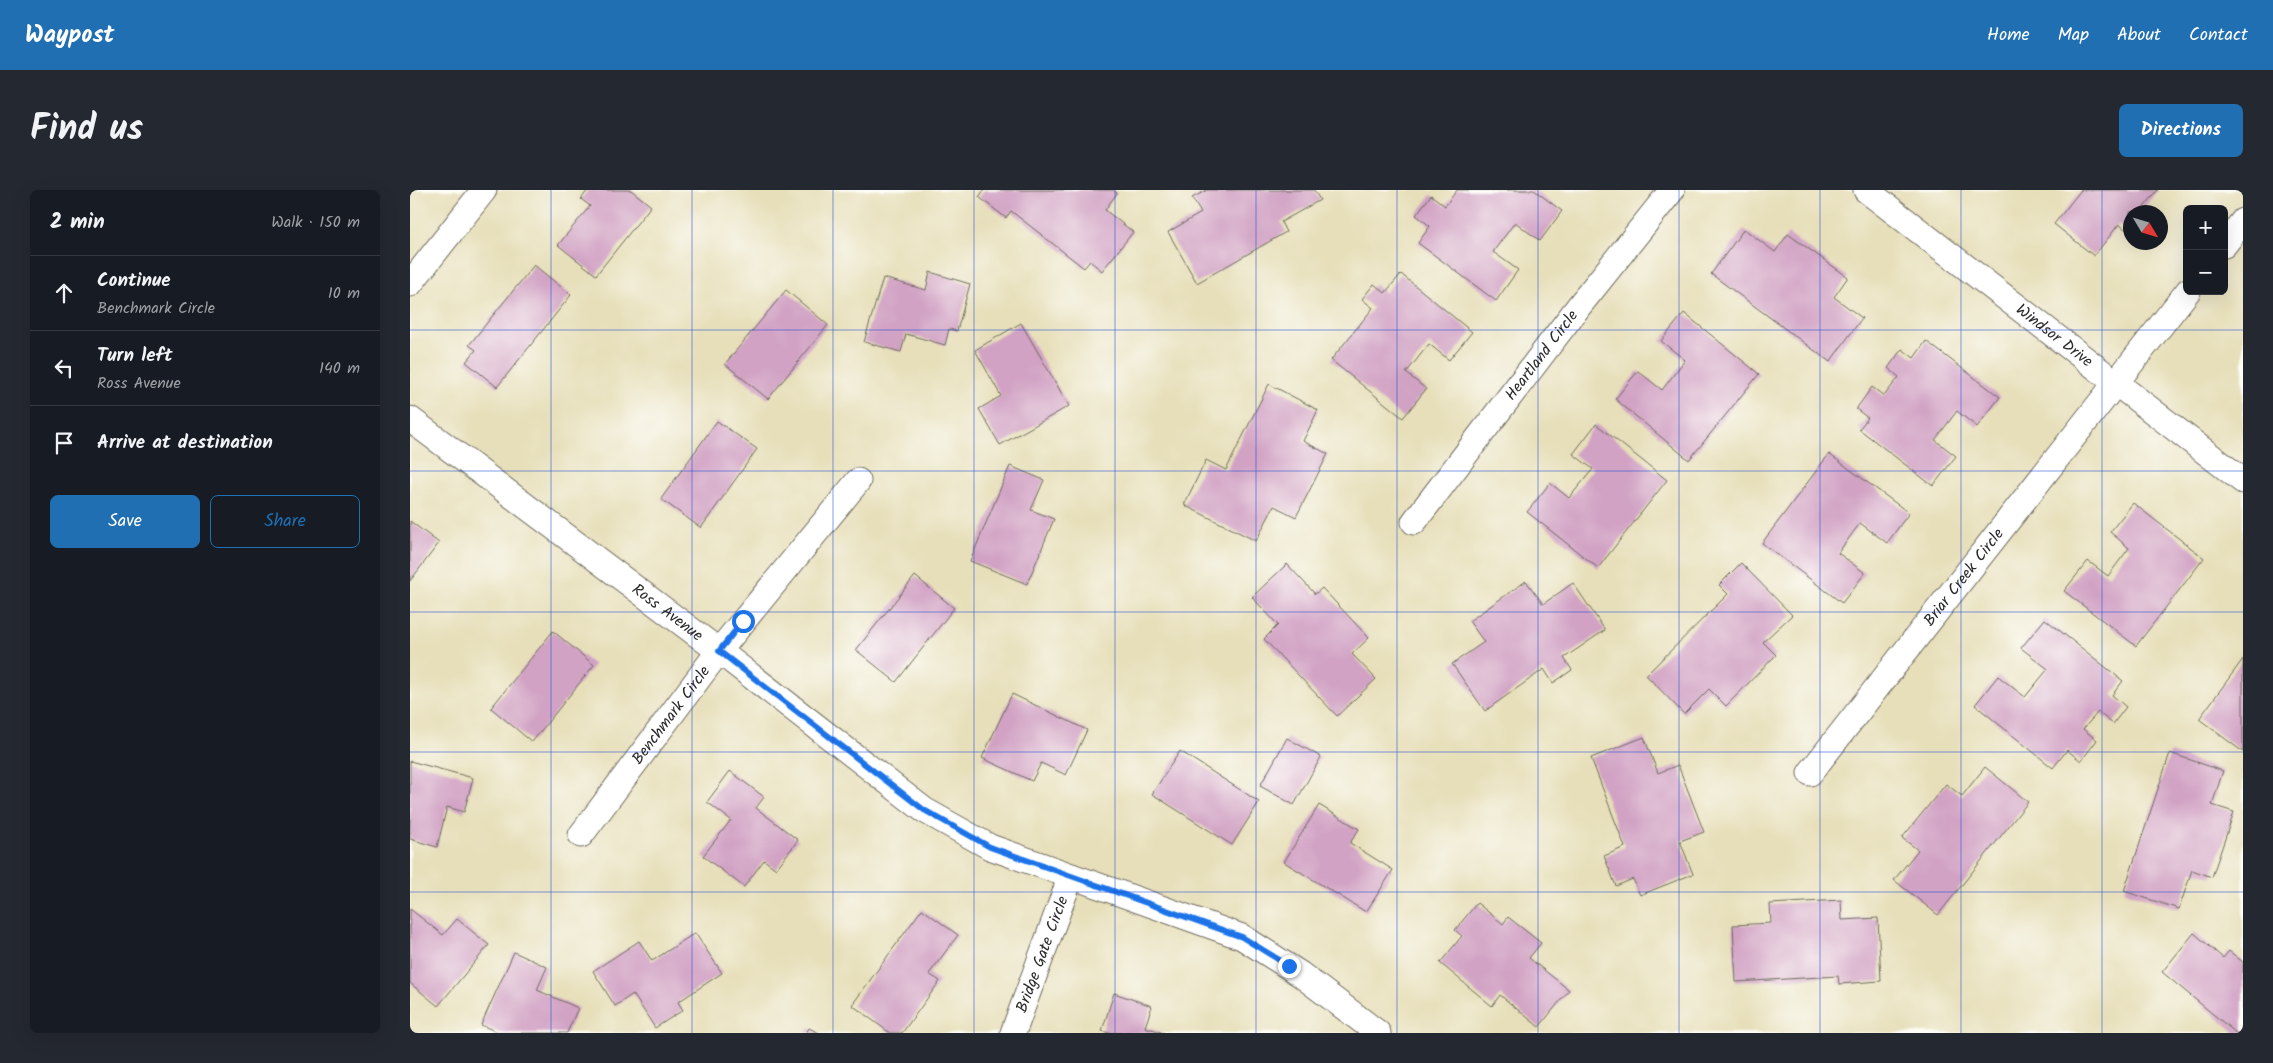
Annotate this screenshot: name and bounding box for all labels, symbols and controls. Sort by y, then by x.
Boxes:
text: Waypost [25,16,114,55]
text: Home [1987,21,2030,50]
text: Map [2058,21,2089,50]
text: About [2117,21,2161,50]
text: Contact [2189,21,2248,50]
text: Find us [30,102,143,158]
button: Directions [2119,104,2243,157]
north arrow [2123,205,2168,250]
map controls [2183,205,2228,295]
button: + [2183,205,2228,250]
text: 2 min [50,206,105,239]
text: Walk · 150 m [271,210,360,235]
button: − [2183,250,2228,295]
text: Continue [97,266,170,296]
icon: ahead [50,279,78,307]
text: 10 m [328,281,360,306]
text: Benchmark Circle [97,296,215,321]
street label: Windsor Drive [2010,297,2098,373]
street label: Heartland Circle [1499,305,1584,406]
text: Turn left [97,341,172,371]
icon: left [50,354,78,382]
text: 140 m [319,356,360,381]
text: Ross Avenue [97,371,181,396]
text: Arrive at destination [97,428,273,458]
icon: arrive [50,429,78,457]
button: Save [50,495,200,548]
button: Share [210,495,360,548]
street label: Briar Creek Circle [1917,523,2010,631]
street label: Ross Avenue [626,577,709,647]
route start [732,610,755,633]
street label: Benchmark Circle [626,660,716,770]
street label: Bridge Gate Circle [1009,892,1075,1016]
route end [1278,955,1301,978]

